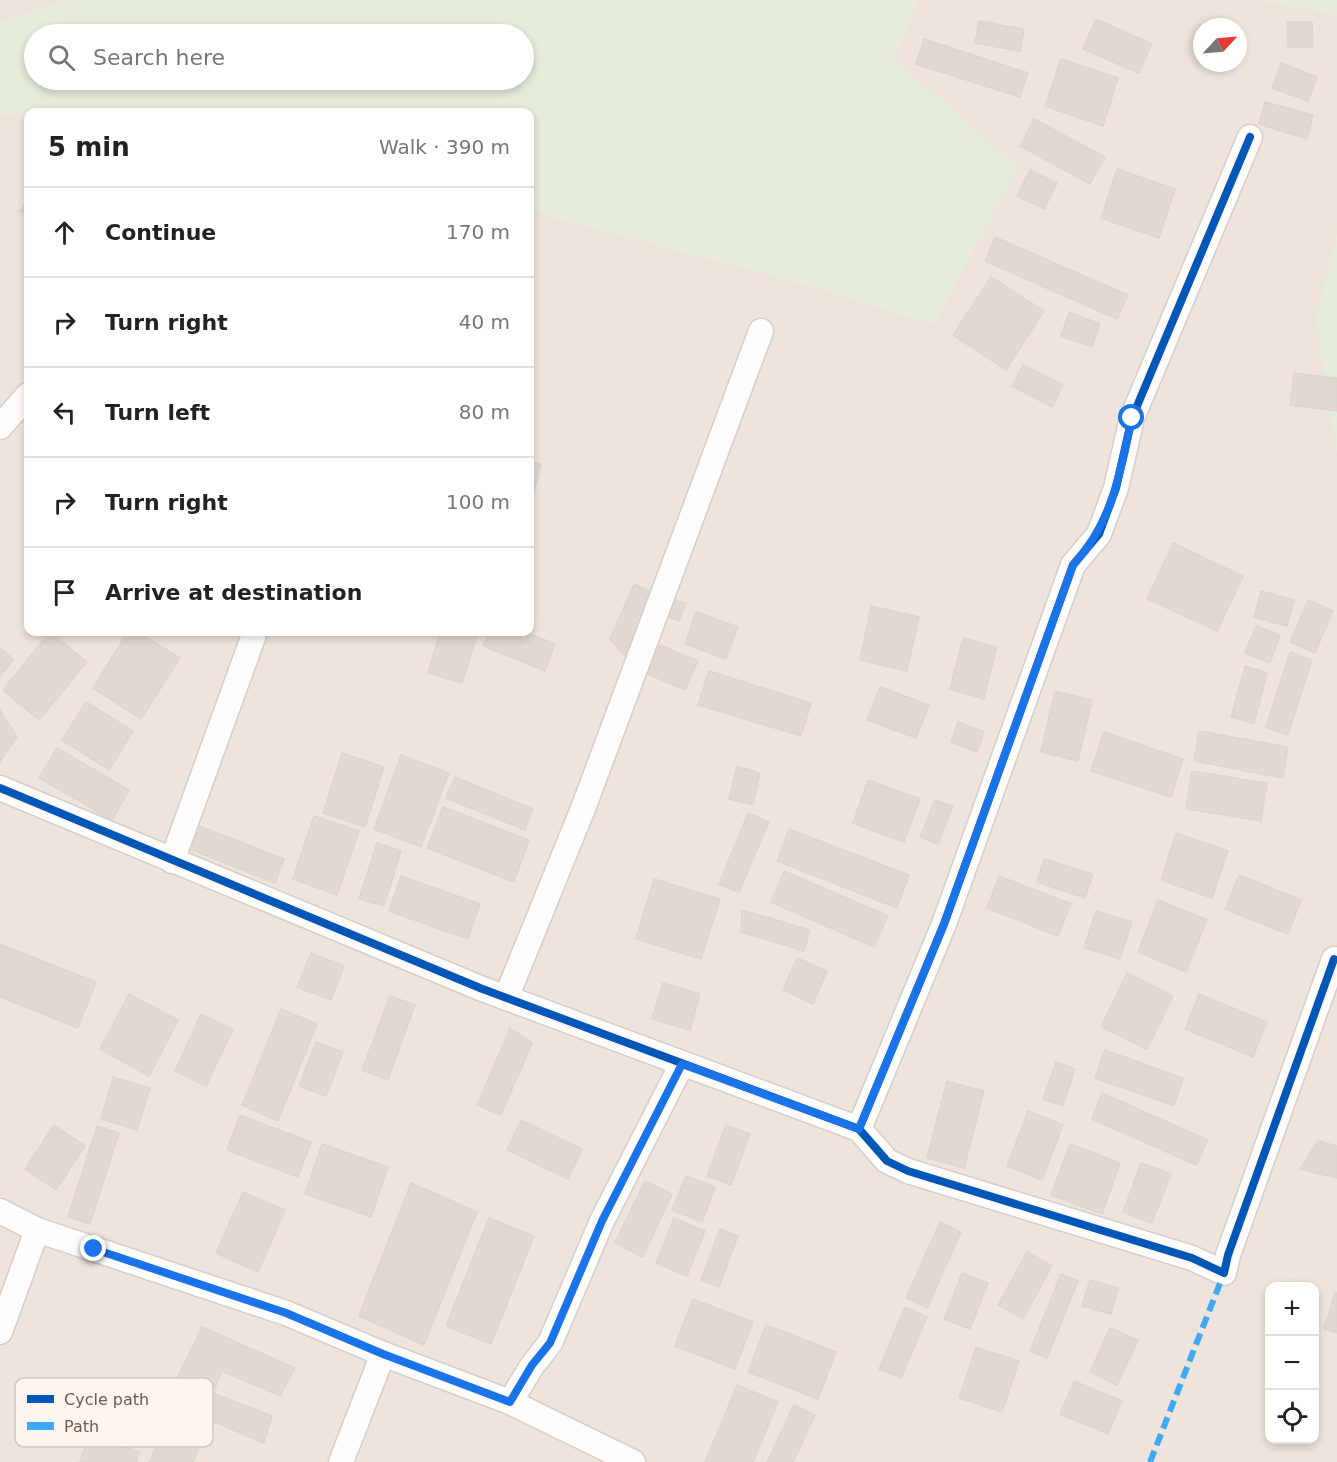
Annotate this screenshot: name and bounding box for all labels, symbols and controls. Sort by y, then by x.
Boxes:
north arrow [1193,18,1247,72]
search box [24,24,534,90]
icon: search [45,41,78,74]
text: Search here [93,45,225,70]
text: 5 min [48,132,130,162]
text: Walk · 390 m [379,135,510,159]
icon: ahead [48,216,81,249]
text: Continue [105,220,216,245]
text: 170 m [446,220,510,244]
icon: right [48,306,81,339]
text: Turn right [105,310,228,335]
text: 40 m [459,310,510,334]
icon: left [48,396,81,429]
text: Turn left [105,400,210,425]
text: 80 m [459,400,510,424]
route start [1118,404,1144,430]
icon: right [48,486,81,519]
text: Turn right [105,490,228,515]
text: 100 m [446,490,510,514]
icon: arrive [48,576,81,609]
text: Arrive at destination [105,580,362,605]
route end [80,1235,106,1261]
map controls [1265,1282,1319,1444]
button: + [1265,1282,1319,1336]
button: − [1265,1336,1319,1390]
legend [15,1378,213,1447]
text: Cycle path [64,1390,149,1409]
button: locate [1265,1390,1319,1444]
text: Path [64,1417,99,1436]

